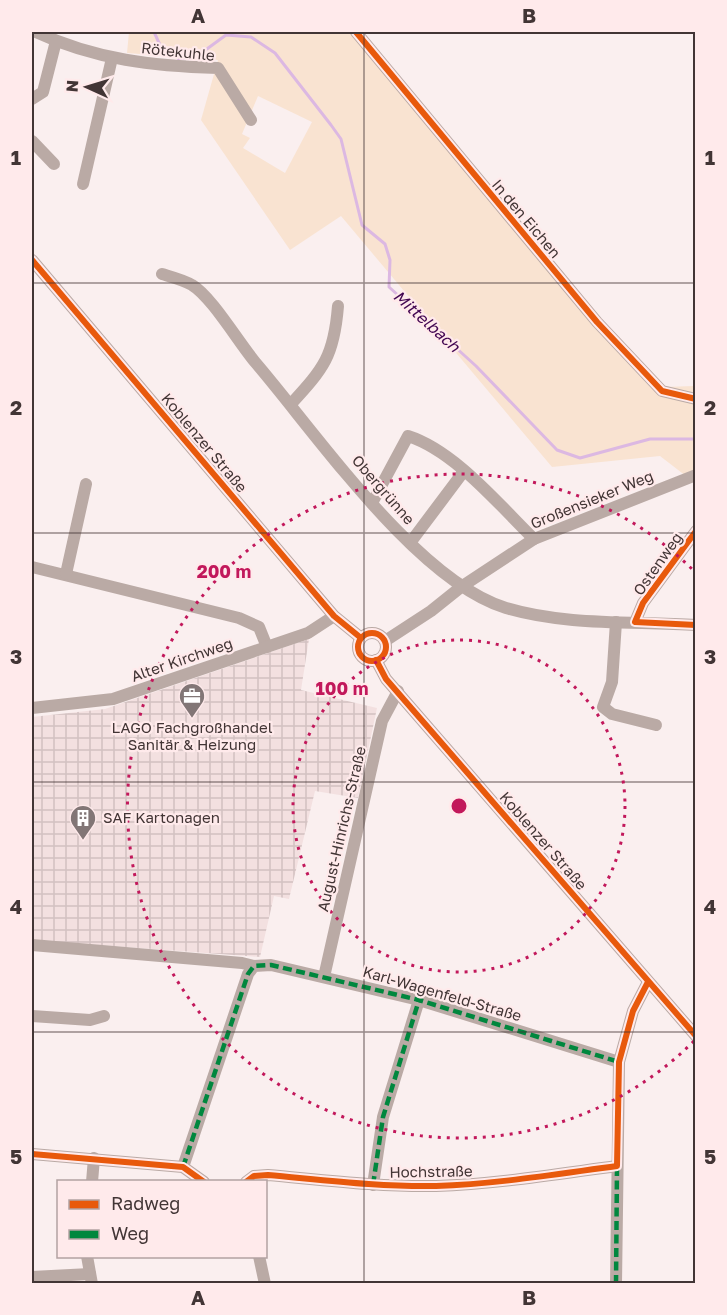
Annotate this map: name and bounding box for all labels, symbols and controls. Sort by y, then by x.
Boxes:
text: A [191,3,205,27]
text: B [522,3,536,27]
street label: Rötekuhle [140,38,216,64]
north arrow [57,57,117,117]
text: N [62,79,82,93]
text: 1 [11,145,21,169]
text: 1 [705,145,715,169]
street label: In den Eichen [489,175,565,261]
water label: Mittelbach [390,286,465,357]
street label: Koblenzer Straße [158,389,252,496]
text: 2 [10,395,22,419]
text: 2 [704,395,716,419]
street label: Obergrünne [349,451,419,528]
street label: Großensieker Weg [528,466,656,532]
street label: Ostenweg [629,528,685,598]
text: 200 m [197,560,251,582]
street label: Alter Kirchweg [129,633,235,685]
text: 3 [10,644,22,668]
text: 3 [704,644,716,668]
text: 100 m [316,677,368,699]
office icon: LAGO Fachgroßhandel Sanitär & Heizung [177,681,207,719]
place label: LAGO Fachgroßhandel Sanitär & Heizung [112,718,273,753]
street label: August-Hinrichs-Straße [313,744,369,913]
street label: Koblenzer Straße [496,788,591,893]
centre of rings [449,796,469,816]
building icon: SAF Kartonagen [68,803,98,841]
place label: SAF Kartonagen [103,808,220,826]
text: 4 [10,894,22,918]
text: 4 [704,894,716,918]
street label: Karl-Wagenfeld-Straße [361,962,524,1024]
text: 5 [10,1144,22,1168]
text: 5 [704,1144,716,1168]
street label: Hochstraße [389,1161,473,1181]
legend [57,1180,267,1258]
text: Radweg [111,1192,180,1214]
text: Weg [111,1222,149,1244]
text: A [191,1285,205,1309]
text: B [522,1285,536,1309]

